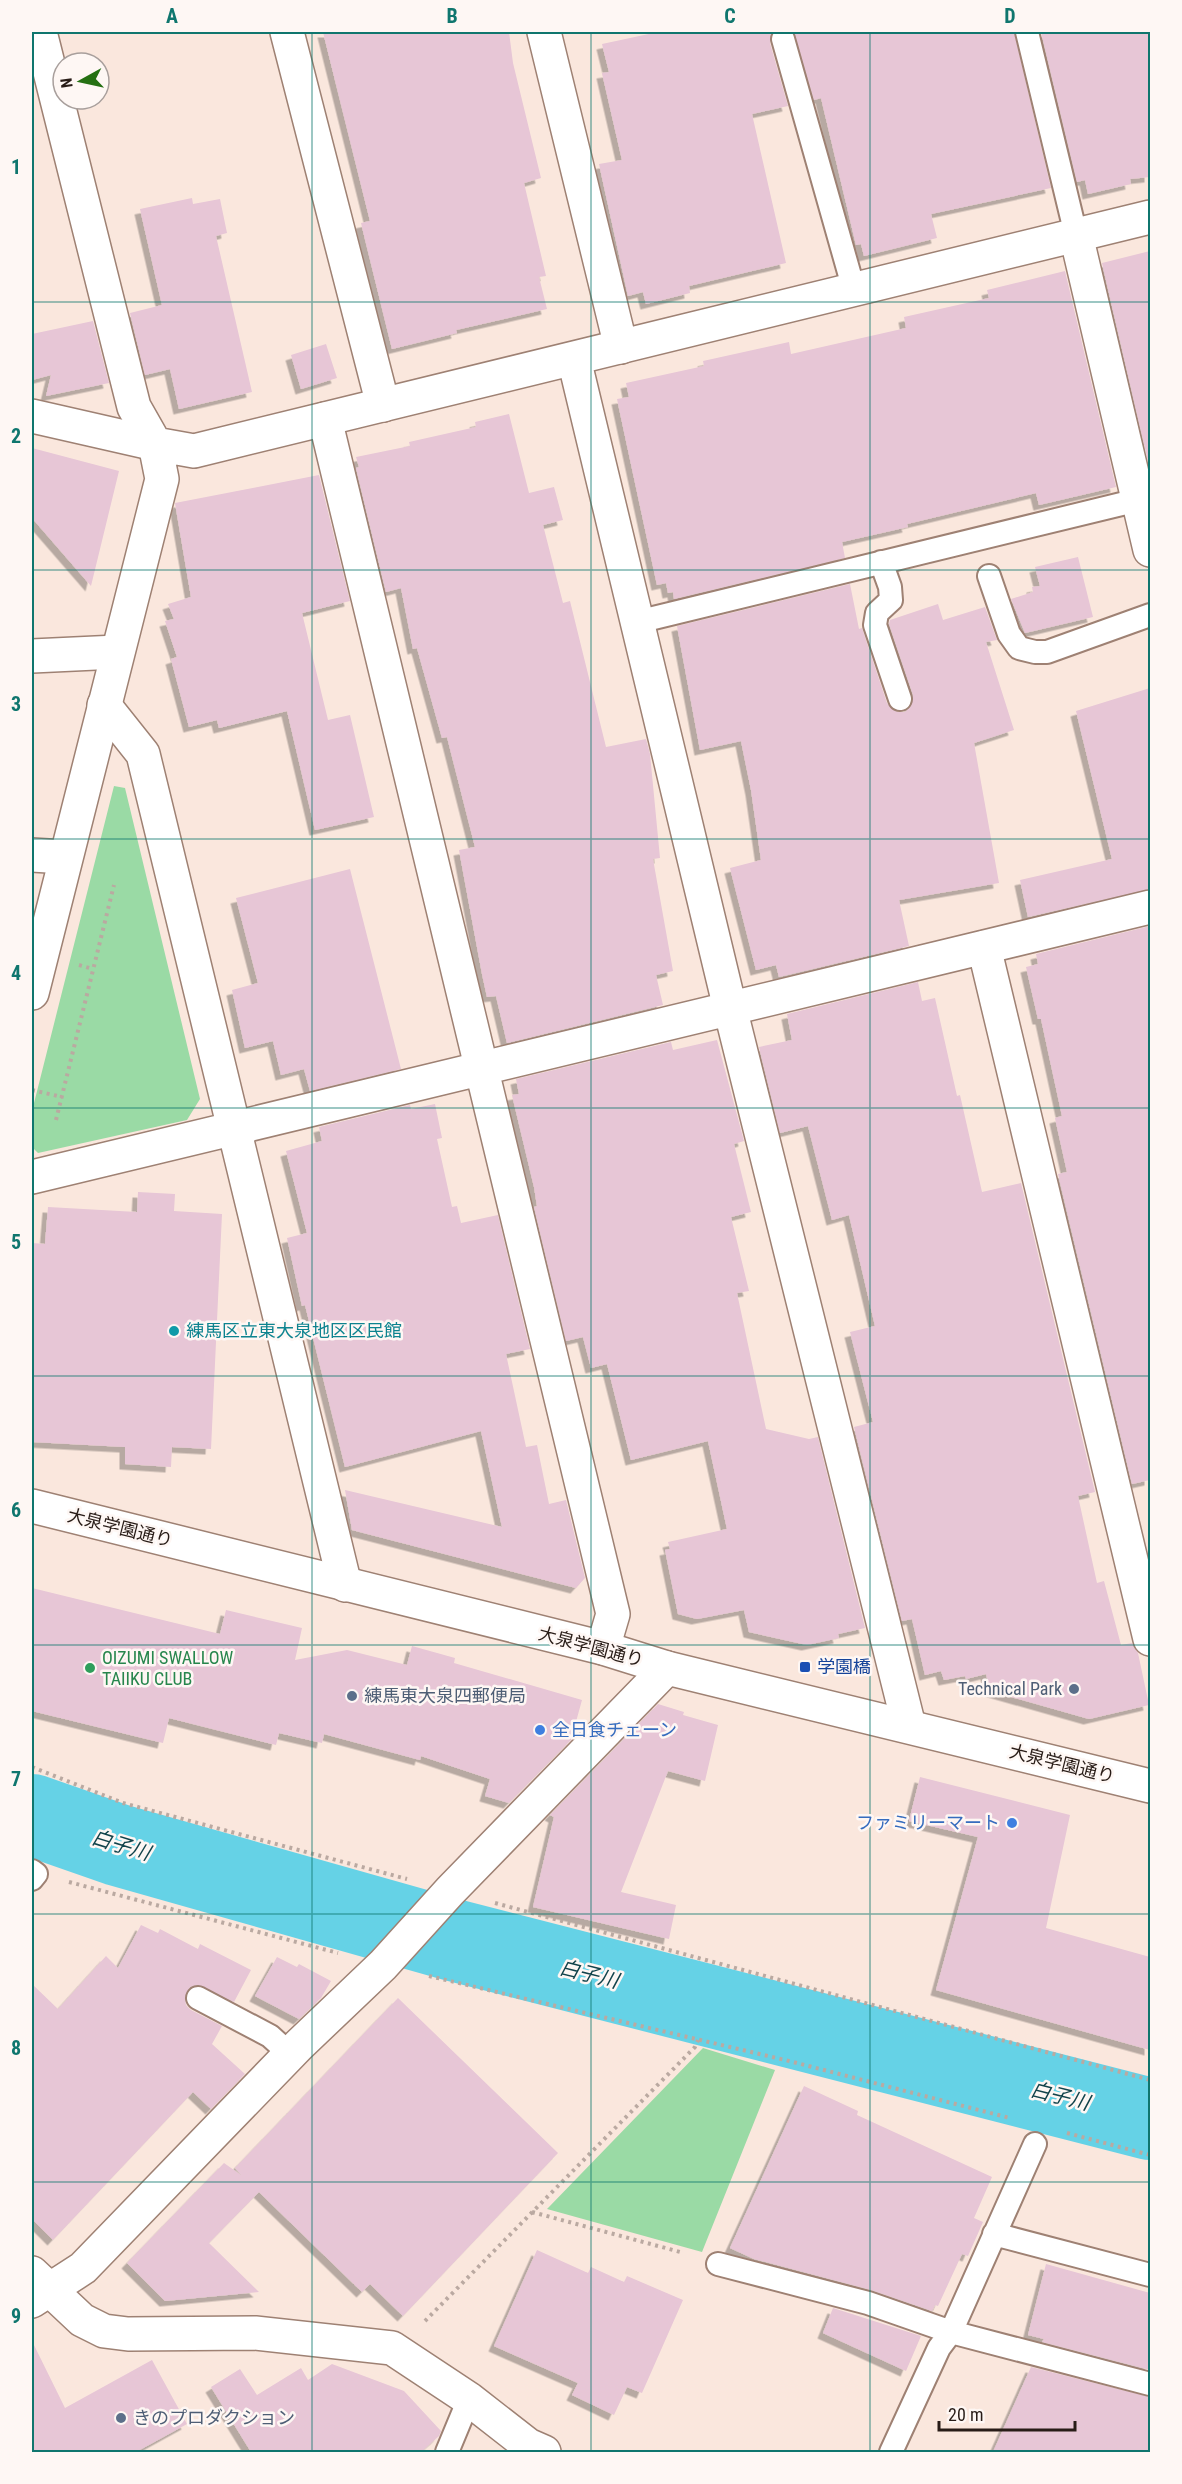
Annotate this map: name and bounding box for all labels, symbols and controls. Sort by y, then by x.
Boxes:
text: A [166,4,178,28]
text: B [446,4,458,28]
text: C [724,4,736,28]
text: D [1004,4,1016,28]
north arrow [51,51,111,111]
text: N [57,77,77,89]
text: 1 [11,155,21,179]
text: 2 [11,424,21,448]
text: 3 [11,692,21,716]
text: 4 [11,961,21,985]
text: 5 [11,1230,21,1254]
place label: 練馬区立東大泉地区区民館 [186,1320,402,1341]
marker: 練馬区立東大泉地区区民館 [167,1324,181,1338]
text: 6 [11,1498,21,1522]
street label: 大泉学園通り [65,1504,175,1551]
street label: 大泉学園通り [536,1622,646,1671]
place label: OIZUMI SWALLOW TAIIKU CLUB [102,1647,233,1689]
place label: 学園橋 [817,1656,871,1677]
marker: 学園橋 [798,1660,812,1674]
marker: OIZUMI SWALLOW TAIIKU CLUB [83,1661,97,1675]
place label: Technical Park [958,1678,1062,1699]
marker: Technical Park [1067,1682,1081,1696]
place label: 練馬東大泉四郵便局 [364,1685,526,1706]
marker: 練馬東大泉四郵便局 [345,1689,359,1703]
place label: 全日食チェーン [552,1719,677,1740]
marker: 全日食チェーン [533,1723,547,1737]
street label: 大泉学園通り [1007,1740,1117,1787]
text: 7 [11,1767,21,1791]
place label: ファミリーマート [856,1812,1000,1833]
marker: ファミリーマート [1005,1816,1019,1830]
water label: 白子川 [89,1825,155,1866]
water label: 白子川 [557,1955,623,1993]
text: 8 [11,2036,21,2060]
water label: 白子川 [1028,2077,1094,2115]
text: 9 [11,2304,21,2328]
scale bar [939,2394,1076,2432]
text: 20 m [948,2404,983,2425]
place label: きのプロダクション [133,2407,295,2428]
marker: きのプロダクション [114,2411,128,2425]

